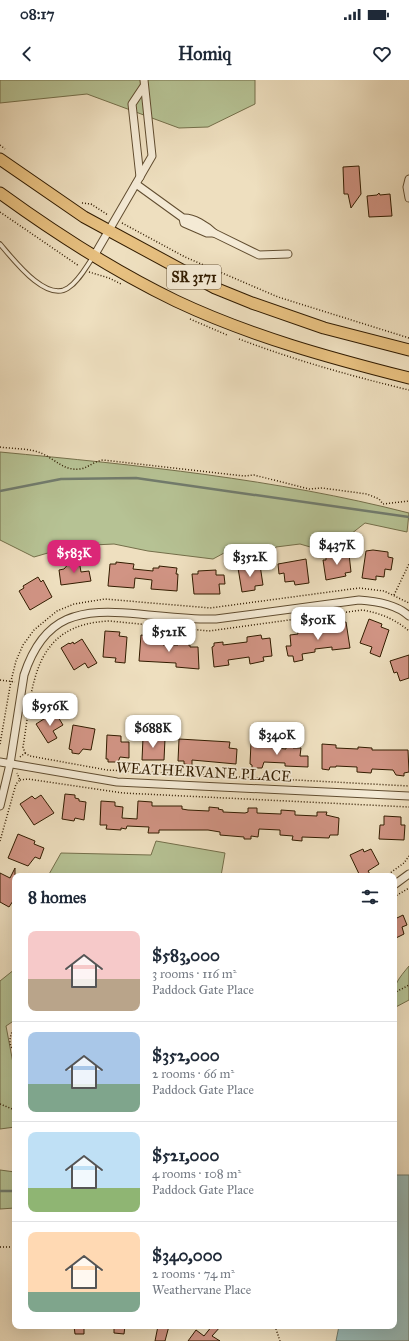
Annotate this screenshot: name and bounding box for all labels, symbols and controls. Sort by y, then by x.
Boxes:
text: 08:17 [20,5,54,23]
icon: back [16,43,38,65]
text: Homiq [178,43,231,65]
icon: heart [371,43,393,65]
road number: SR 3171 [167,265,221,289]
pin: $437K [309,532,365,566]
text: $437K [319,537,355,553]
pin: $583K [46,540,102,574]
pin: $352K [222,544,278,578]
text: $583K [56,545,92,561]
text: $352K [233,549,267,565]
pin: $501K [290,607,346,641]
text: $501K [300,612,336,628]
pin: $521K [141,619,197,653]
text: $521K [152,624,186,640]
pin: $956K [22,693,78,727]
text: $956K [32,698,68,714]
pin: $688K [125,715,181,749]
text: $688K [134,720,172,736]
pin: $340K [249,722,305,756]
text: $340K [258,727,296,743]
street label: WEATHERVANE PLACE [116,758,292,786]
icon: filters [359,886,381,908]
text: 8 homes [28,887,86,908]
text: $583,000 [152,945,220,966]
icon: home [60,947,108,995]
text: 3 rooms · 116 m² [152,966,237,982]
text: Paddock Gate Place [152,982,254,998]
text: $352,000 [152,1045,220,1066]
icon: home [60,1048,108,1096]
text: 2 rooms · 66 m² [152,1066,234,1082]
text: Paddock Gate Place [152,1082,254,1098]
text: $521,000 [152,1145,219,1166]
icon: home [60,1148,108,1196]
text: 4 rooms · 108 m² [152,1166,241,1182]
text: Paddock Gate Place [152,1182,254,1198]
text: $340,000 [152,1245,222,1266]
icon: home [60,1248,108,1296]
text: 2 rooms · 74 m² [152,1266,235,1282]
text: Weathervane Place [152,1282,251,1298]

